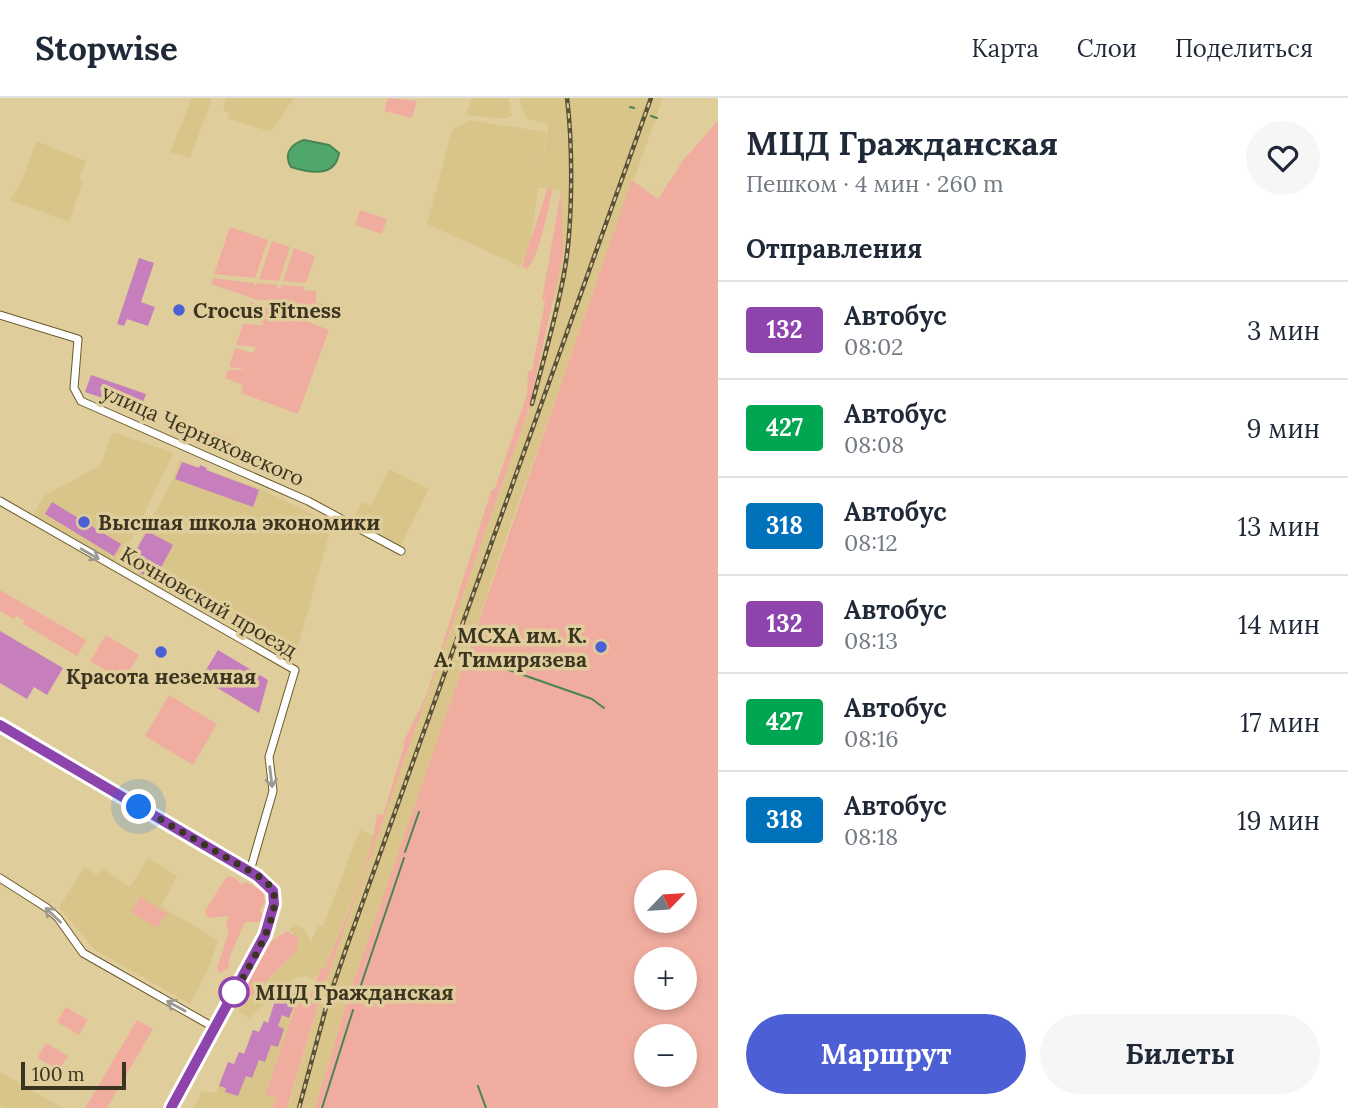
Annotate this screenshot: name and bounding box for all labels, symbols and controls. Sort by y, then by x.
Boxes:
text: Stopwise [35,27,178,69]
text: Карта [971,33,1039,64]
text: Слои [1077,33,1137,64]
text: Поделиться [1175,33,1313,64]
button: heart [1246,121,1320,195]
text: МЦД Гражданская [746,122,1058,164]
text: Пешком · 4 мин · 260 m [746,169,1004,198]
text: Отправления [746,232,922,265]
place label: Crocus Fitness [193,297,341,324]
text: Автобус [844,299,947,332]
marker: Crocus Fitness [171,302,187,318]
text: 132 [767,314,802,345]
text: 3 мин [1247,314,1320,347]
text: 08:02 [844,332,903,361]
street label: улица Черняховского [97,378,309,492]
text: Автобус [844,397,947,430]
text: 427 [766,412,803,443]
text: 9 мин [1246,412,1320,445]
text: 08:08 [844,430,904,459]
text: Автобус [844,495,947,528]
place label: Высшая школа экономики [98,509,380,536]
text: 318 [766,510,803,541]
text: 13 мин [1238,510,1320,543]
marker: Высшая школа экономики [76,514,92,530]
text: 08:12 [844,528,898,557]
street label: Кочновский проезд [116,540,302,664]
one-way arrow [79,547,99,561]
text: Автобус [844,593,947,626]
text: 132 [767,608,802,639]
text: 14 мин [1238,608,1320,641]
place label: МСХА им. К. А. Тимирязева [434,622,587,673]
text: 08:13 [844,626,898,655]
marker: МСХА им. К. А. Тимирязева [593,639,609,655]
marker: Красота неземная [153,644,169,660]
place label: Красота неземная [66,663,256,690]
text: Автобус [844,691,947,724]
text: 427 [766,706,803,737]
text: 17 мин [1240,706,1320,739]
text: 08:16 [844,724,899,753]
one-way arrow [265,765,278,787]
your location [121,789,156,824]
text: Автобус [844,789,947,822]
text: 318 [766,804,803,835]
text: 19 мин [1237,804,1320,837]
text: 08:18 [844,822,898,851]
north arrow [634,870,696,933]
map controls [634,870,697,1087]
one-way arrow [44,906,61,923]
button: + [634,947,697,1010]
marker: МЦД Гражданская [219,977,249,1007]
place label: МЦД Гражданская [255,979,454,1006]
one-way arrow [166,999,186,1013]
button: Маршрут [746,1014,1026,1094]
button: Билеты [1040,1014,1320,1094]
button: − [634,1024,697,1087]
scale bar [21,1059,126,1091]
text: 100 m [32,1062,85,1086]

